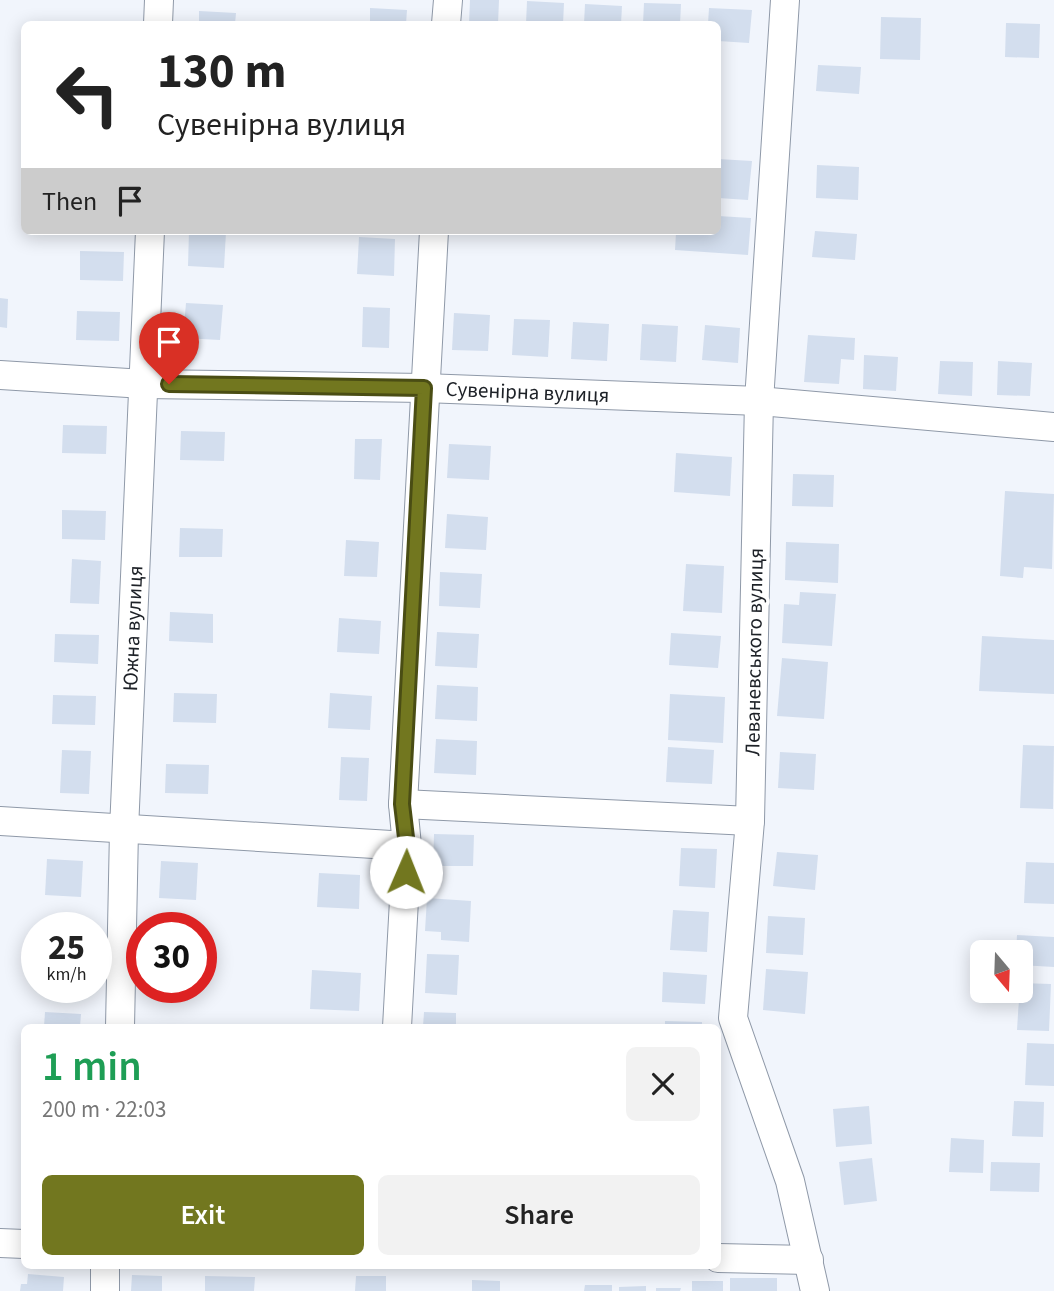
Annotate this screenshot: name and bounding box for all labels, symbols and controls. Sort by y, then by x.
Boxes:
text: 130 m [157,37,286,107]
icon: left [42,49,133,140]
text: Сувенірна вулиця [157,102,406,148]
icon: arrive [111,182,149,220]
text: Then [42,183,97,220]
pin [139,312,199,384]
icon: arrive [150,323,188,361]
street label: Сувенірна вулиця [445,374,610,410]
street label: Леваневського вулиця [737,548,771,756]
street label: Южна вулиця [115,565,150,692]
position arrow [369,835,443,909]
speed limit sign: 30 [126,912,217,1003]
text: 25 [48,923,85,973]
north arrow [970,940,1032,1003]
map controls [970,940,1033,1003]
text: km/h [47,962,86,987]
text: 1 min [42,1037,142,1097]
button: close [626,1047,700,1121]
text: 200 m · 22:03 [42,1093,166,1126]
button: Exit [42,1175,364,1255]
button: Share [378,1175,700,1255]

